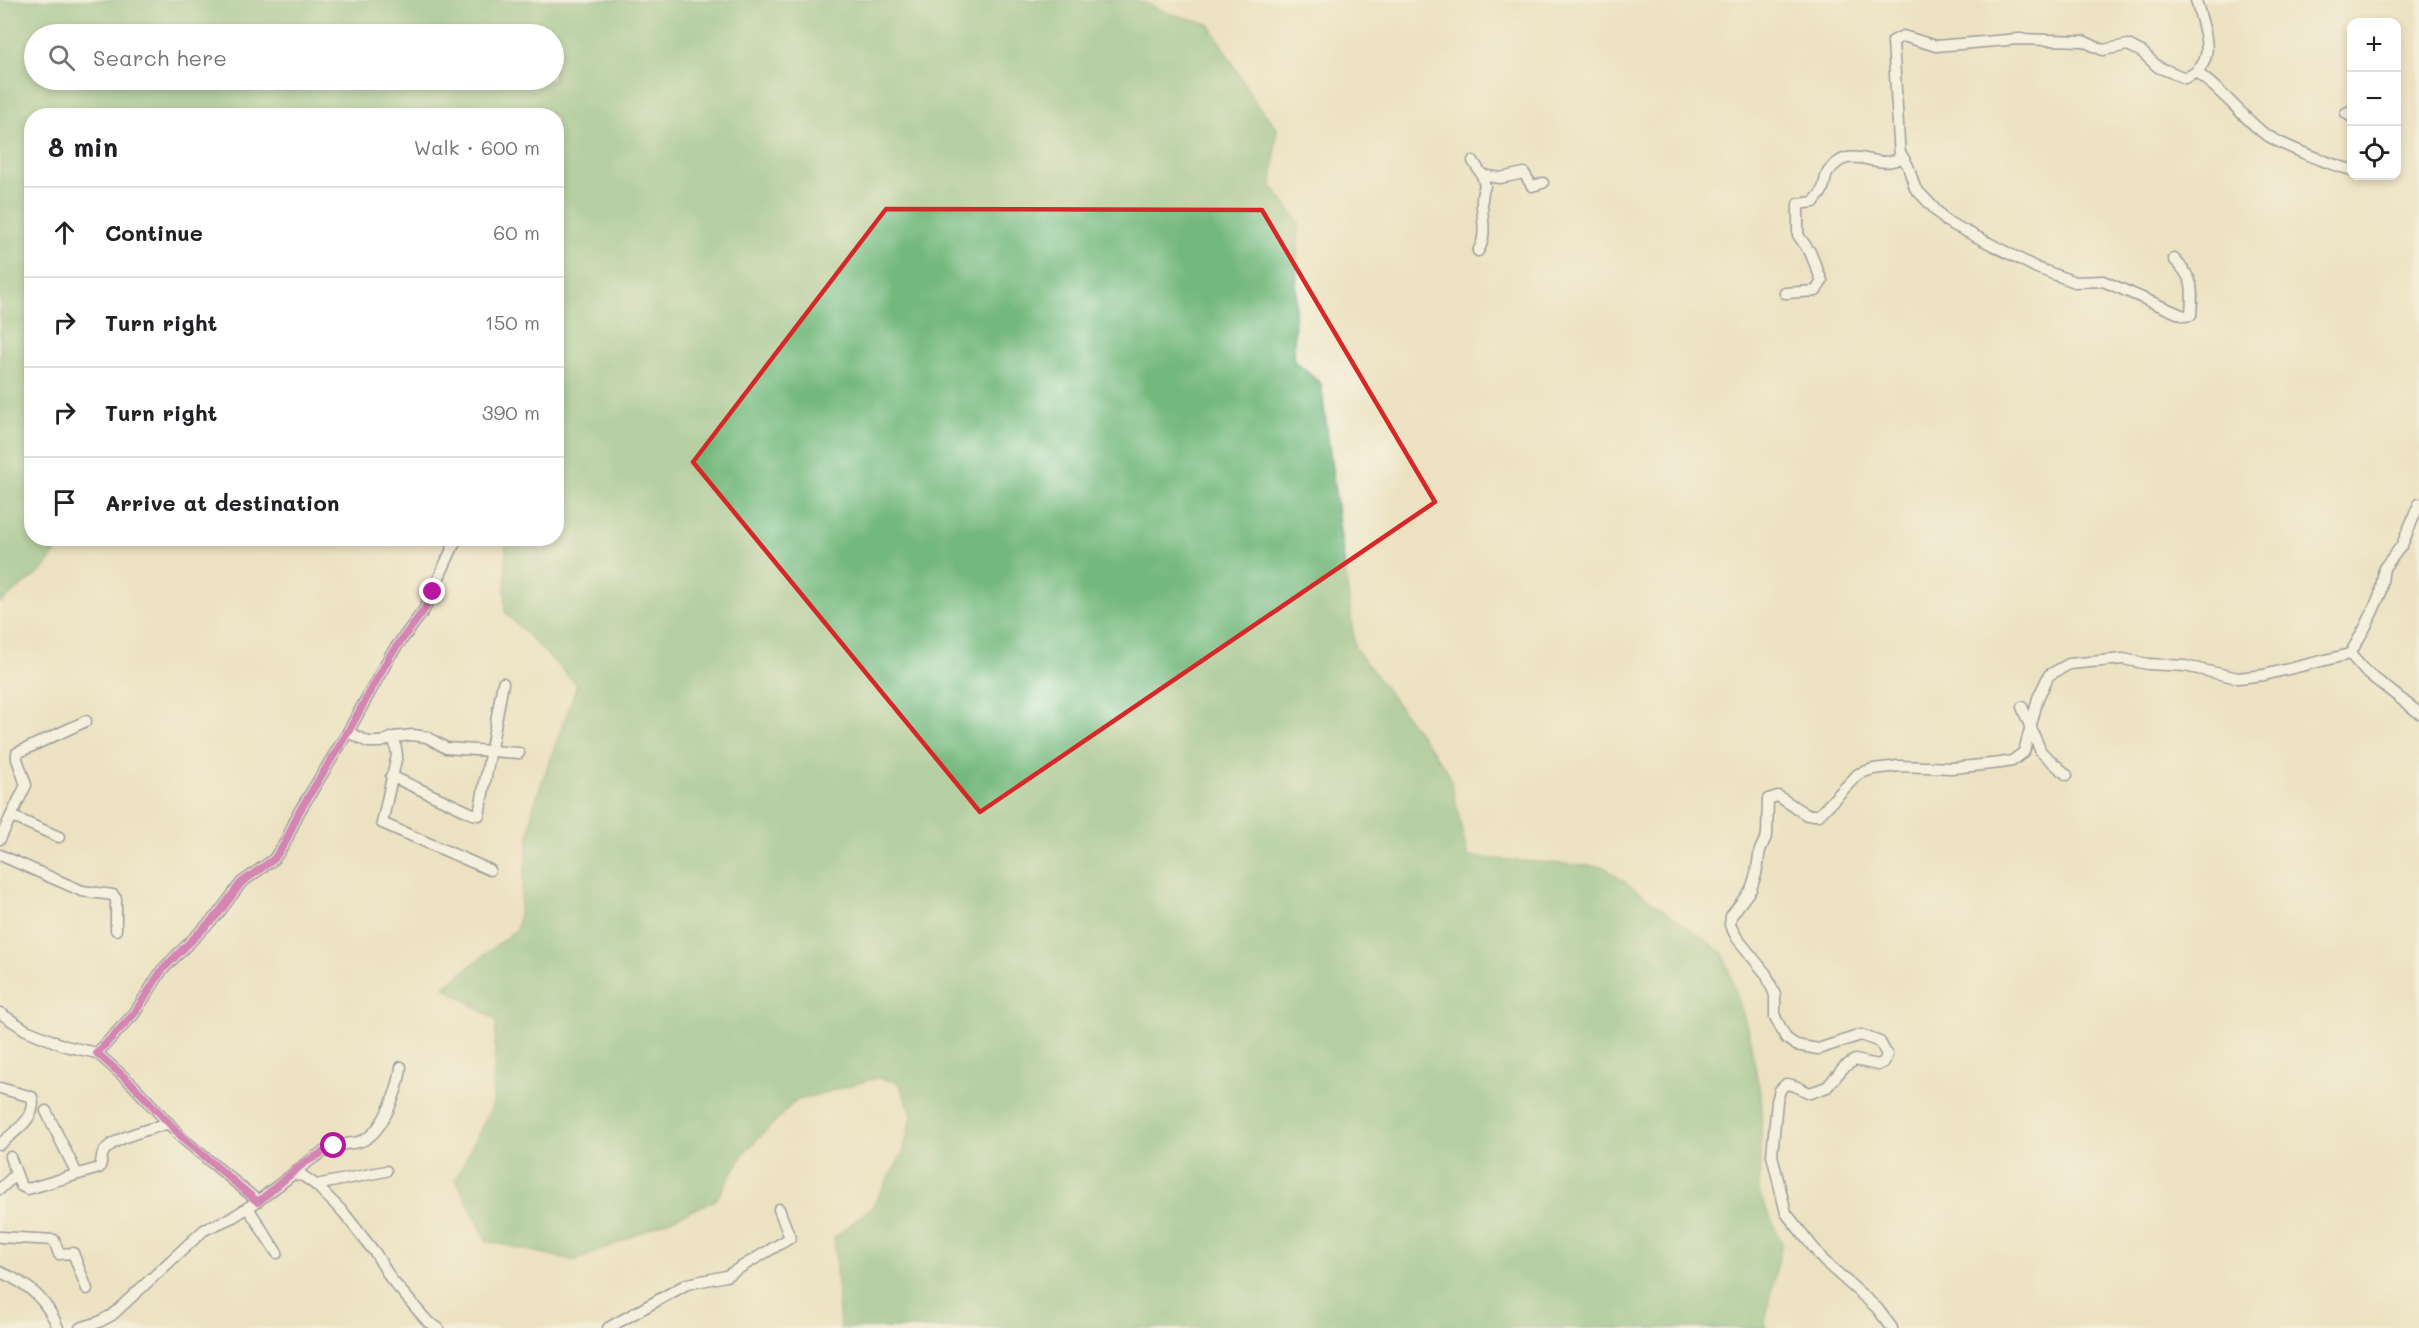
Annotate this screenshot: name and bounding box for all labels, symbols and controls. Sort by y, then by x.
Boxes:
map controls [2347,18,2401,180]
button: + [2347,18,2401,72]
search box [24,24,564,90]
icon: search [45,41,78,74]
text: Search here [93,43,227,72]
button: − [2347,72,2401,126]
button: locate [2347,126,2401,180]
text: 8 min [48,130,118,164]
text: Walk · 600 m [414,134,540,160]
icon: ahead [48,216,81,249]
text: Continue [105,218,203,247]
text: 60 m [493,219,540,245]
icon: right [48,306,81,339]
text: Turn right [105,308,217,337]
text: 150 m [485,309,540,335]
icon: right [48,396,81,429]
text: Turn right [105,398,217,427]
text: 390 m [482,399,540,425]
icon: arrive [48,486,81,519]
text: Arrive at destination [105,488,340,517]
route end [419,578,445,604]
route start [320,1132,346,1158]

